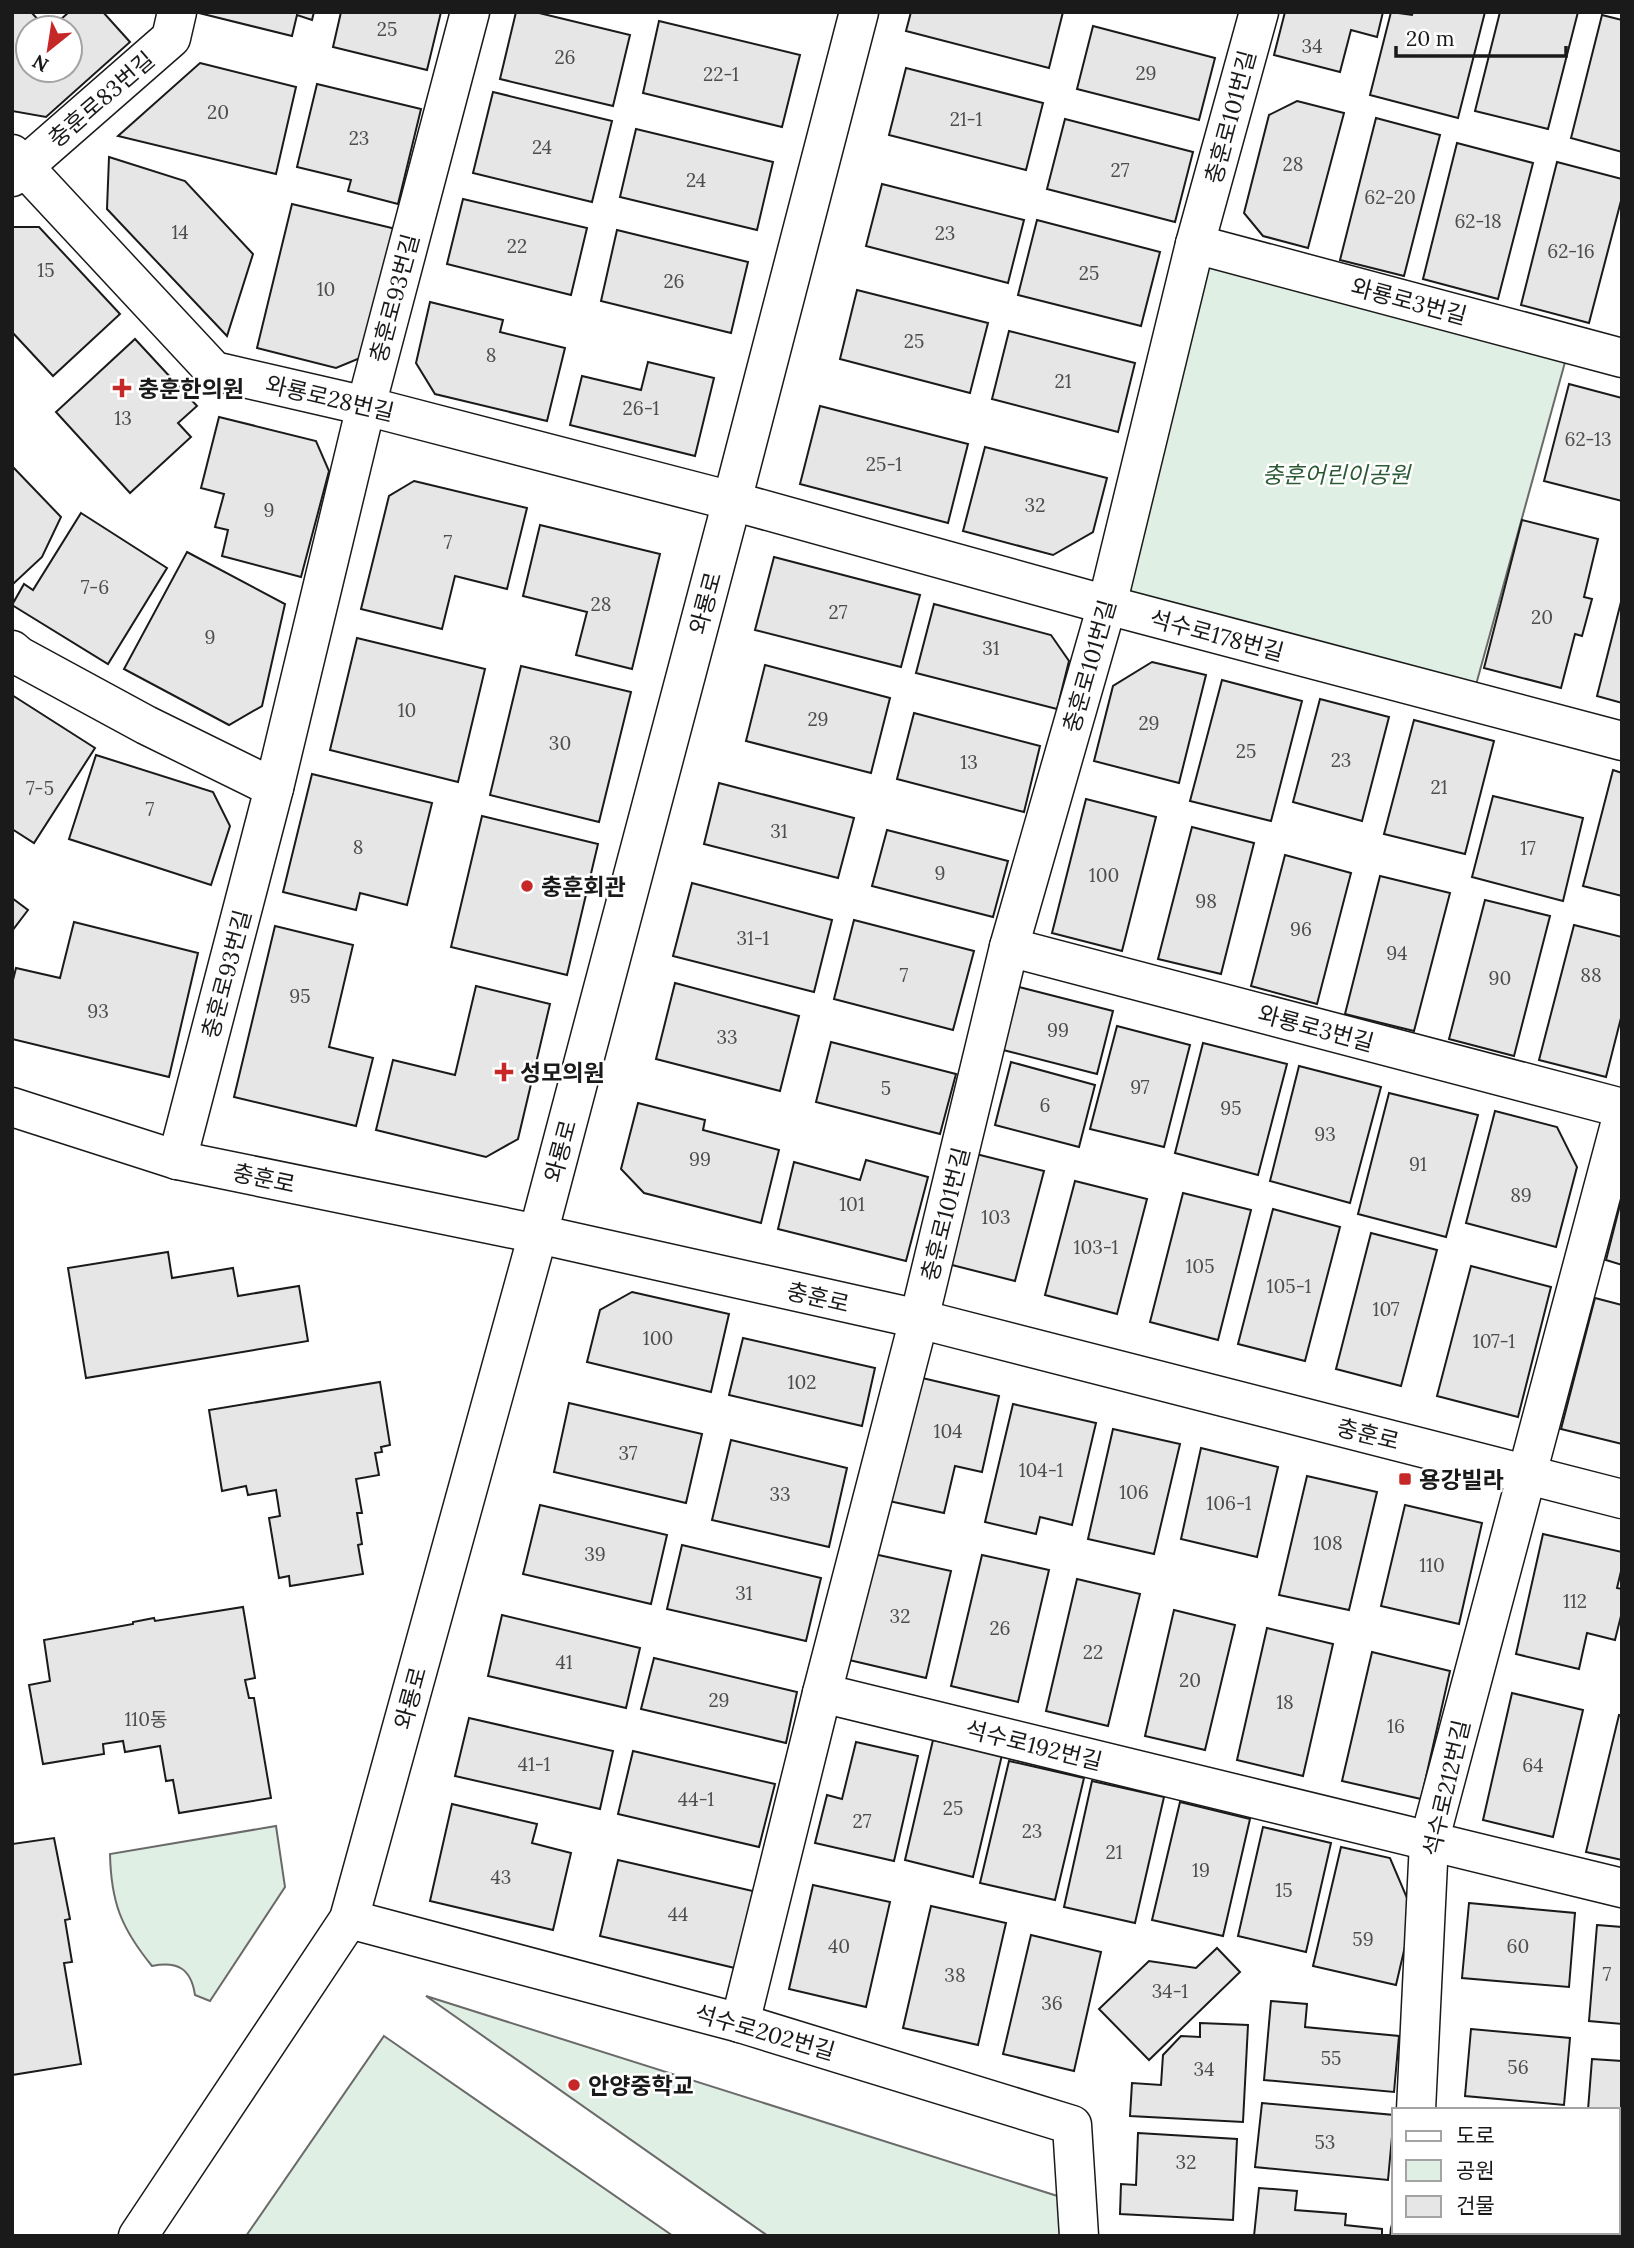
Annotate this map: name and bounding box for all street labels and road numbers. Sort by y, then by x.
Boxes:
street label: 충훈로83번길 [42,45,160,153]
street label: 충훈로101번길 [1198,47,1262,187]
street label: 충훈로93번길 [363,231,425,365]
street label: 와룡로3번길 [1348,272,1470,330]
street label: 와룡로28번길 [263,369,397,427]
street label: 와룡로 [683,569,727,637]
street label: 충훈로101번길 [1056,596,1122,736]
street label: 석수로178번길 [1147,603,1287,667]
street label: 충훈로93번길 [195,907,257,1041]
street label: 와룡로3번길 [1255,999,1377,1057]
street label: 와룡로 [538,1117,582,1185]
street label: 충훈로101번길 [914,1144,976,1284]
street label: 충훈로 [230,1157,298,1199]
street label: 충훈로 [784,1276,852,1318]
street label: 충훈로 [1334,1412,1402,1456]
street label: 와룡로 [388,1664,432,1732]
street label: 석수로192번길 [963,1714,1105,1776]
street label: 석수로212번길 [1416,1717,1476,1859]
street label: 석수로202번길 [691,1998,839,2066]

